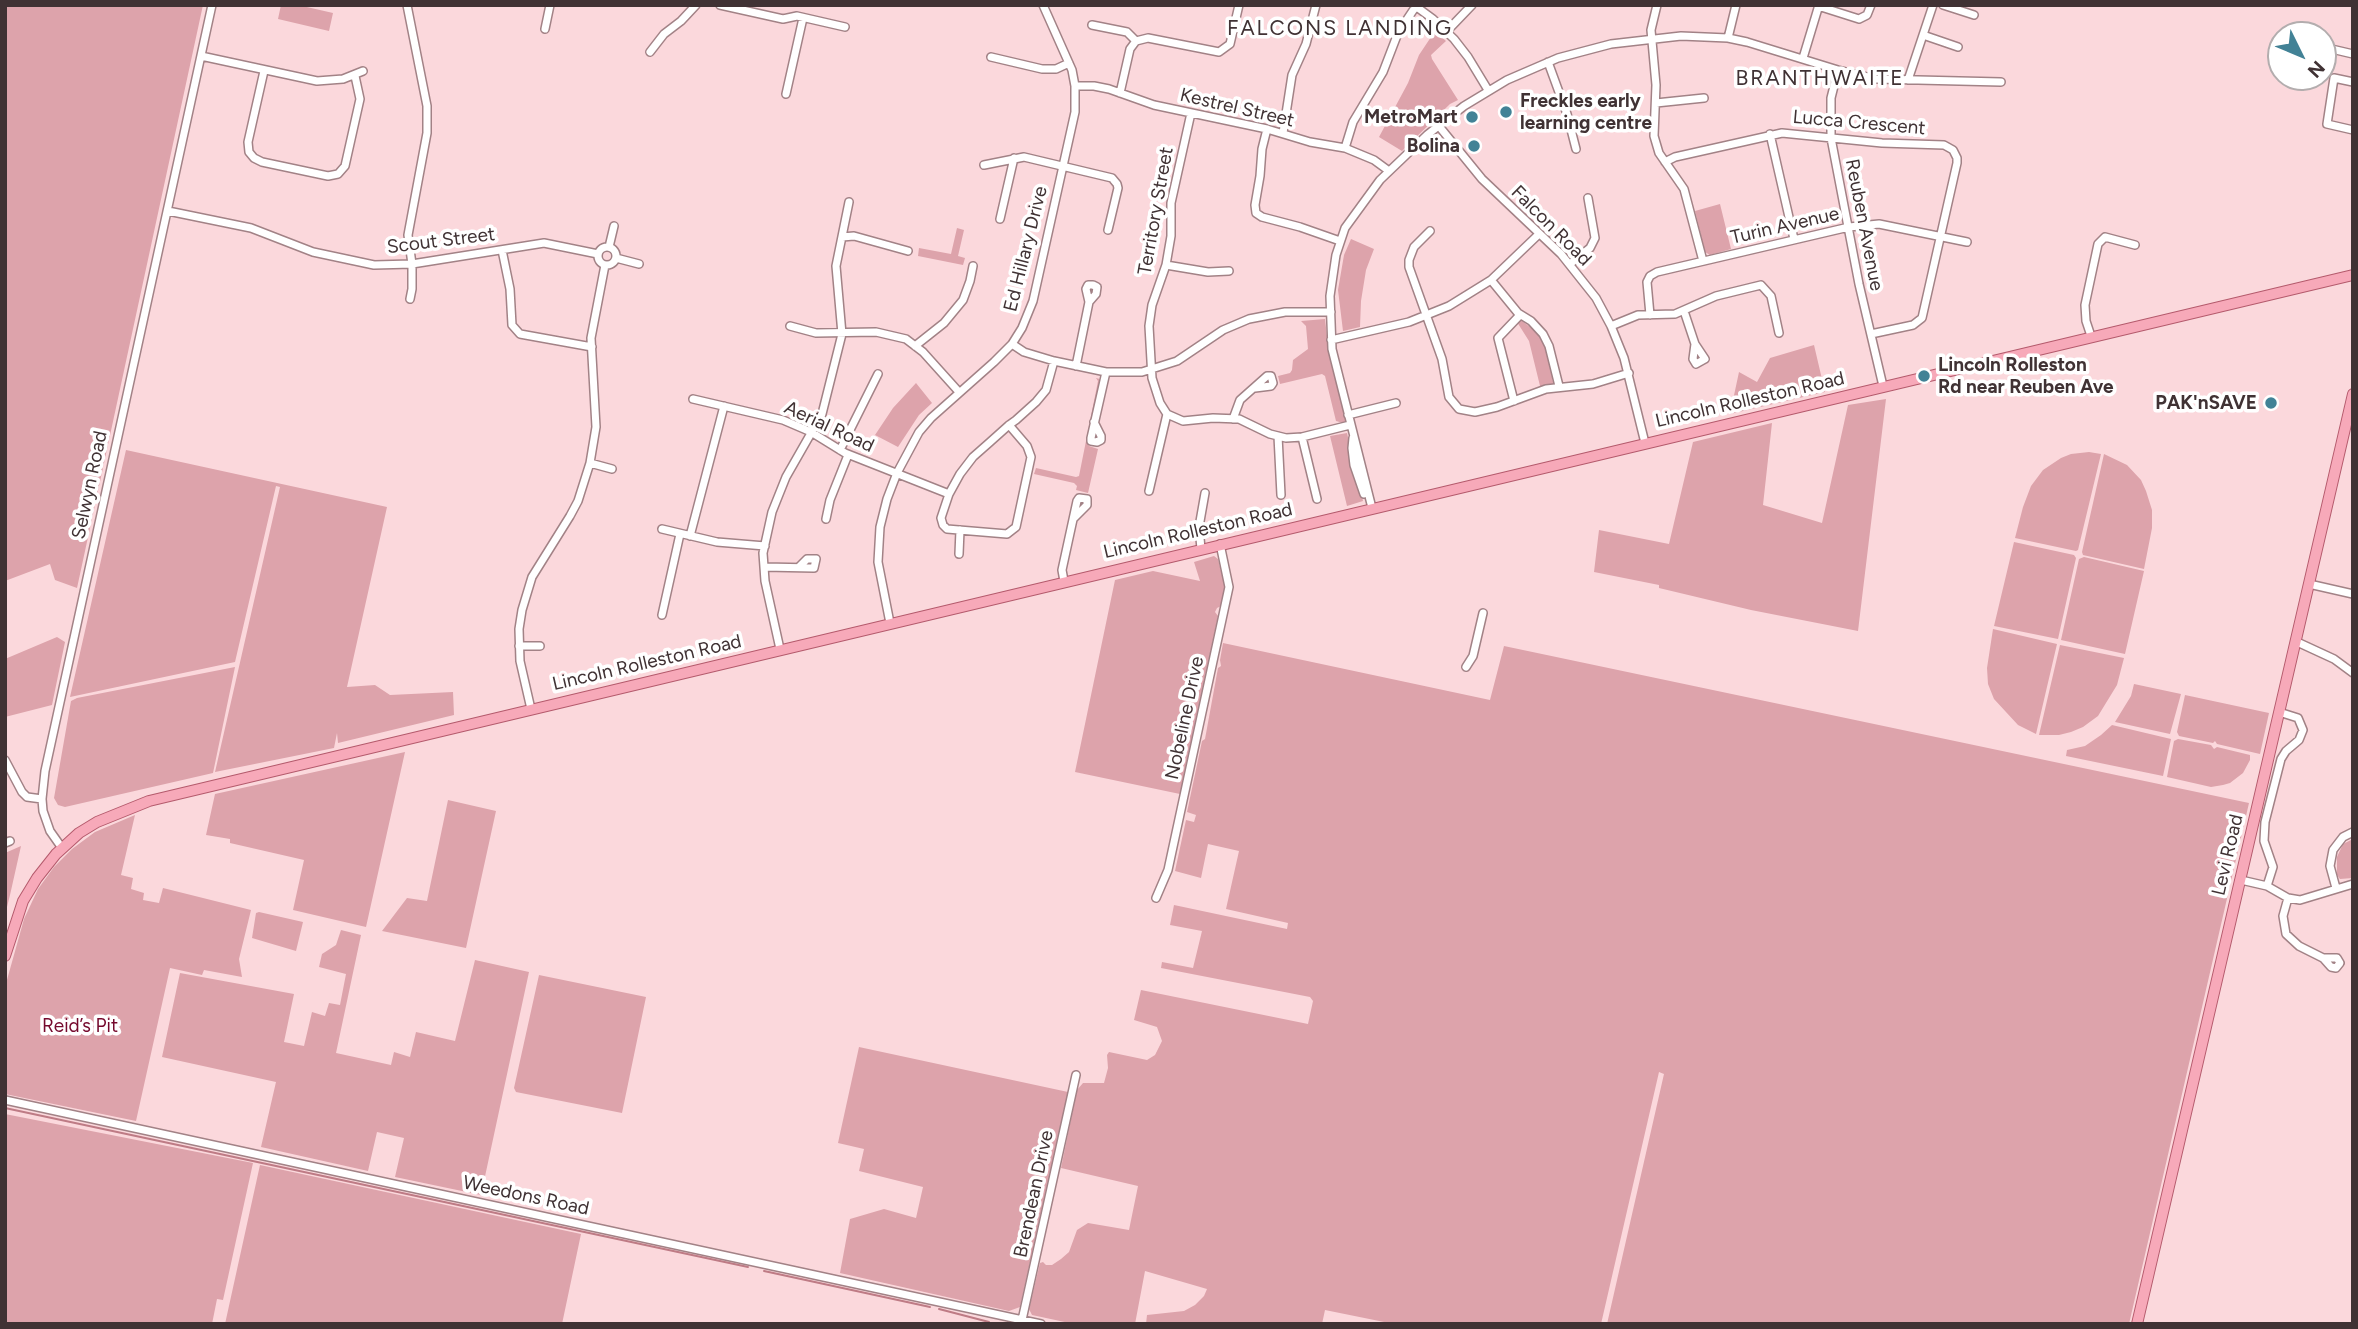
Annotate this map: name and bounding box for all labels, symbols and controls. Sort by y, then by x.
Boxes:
district label: FALCONS LANDING [1229,16,1451,42]
north arrow [2267,21,2337,91]
text: N [2303,56,2330,83]
district label: BRANTHWAITE [1737,66,1903,92]
street label: Kestrel Street [1178,84,1296,132]
place label: Freckles early learning centre [1520,90,1652,134]
marker: Freckles early learning centre [1498,104,1514,120]
place label: MetroMart [1364,106,1458,128]
street label: Lucca Crescent [1792,106,1926,140]
marker: MetroMart [1464,109,1480,125]
place label: Bolina [1407,135,1460,157]
marker: Bolina [1466,138,1482,154]
street label: Territory Street [1134,145,1178,277]
street label: Reuben Avenue [1840,157,1888,293]
street label: Falcon Road [1506,181,1596,271]
street label: Ed Hillary Drive [999,184,1053,314]
street label: Turin Avenue [1729,202,1841,250]
street label: Scout Street [386,223,496,259]
place label: Lincoln Rolleston Rd near Reuben Ave [1938,354,2114,398]
street label: Lincoln Rolleston Road [1653,367,1847,433]
marker: Lincoln Rolleston Rd near Reuben Ave [1916,368,1932,384]
place label: PAK'nSAVE [2155,392,2257,414]
marker: PAK'nSAVE [2263,395,2279,411]
street label: Aerial Road [781,396,877,458]
street label: Selwyn Road [67,429,113,541]
street label: Lincoln Rolleston Road [1101,498,1295,564]
street label: Lincoln Rolleston Road [550,630,744,696]
street label: Nobeline Drive [1161,654,1209,782]
street label: Levi Road [2208,812,2248,898]
park label: Reid’s Pit [42,1015,118,1037]
street label: Brendean Drive [1009,1128,1059,1260]
street label: Weedons Road [461,1172,591,1220]

